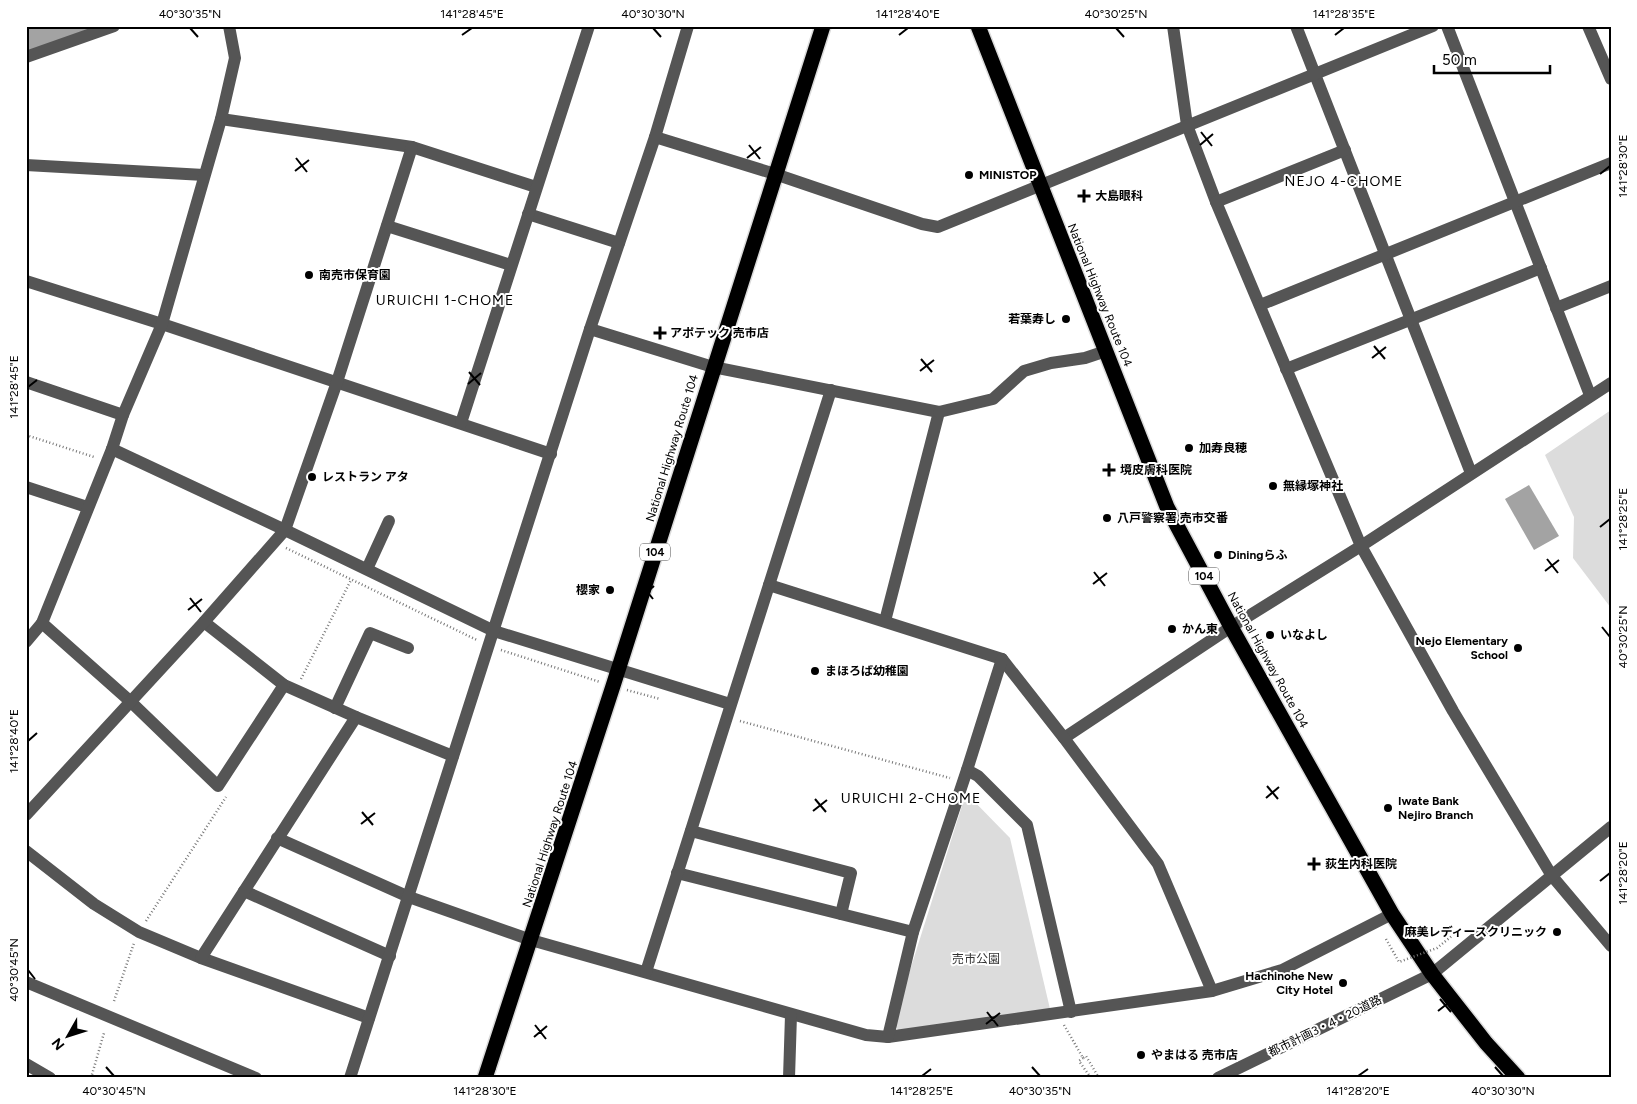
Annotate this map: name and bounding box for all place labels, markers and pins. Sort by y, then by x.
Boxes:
place label: MINISTOP [979,168,1037,182]
marker: MINISTOP [963,169,975,181]
marker: 大島眼科 [1077,189,1091,203]
place label: 大島眼科 [1095,189,1143,203]
place label: 南売市保育園 [319,268,391,282]
marker: 南売市保育園 [303,269,315,281]
place label: 若葉寿し [1008,312,1056,326]
marker: 若葉寿し [1060,313,1072,325]
place label: アポテック 売市店 [670,326,769,340]
marker: アポテック 売市店 [654,327,666,339]
place label: 加寿良穂 [1199,441,1247,455]
marker: 加寿良穂 [1183,442,1195,454]
marker: 境皮膚科医院 [1102,463,1116,477]
place label: 境皮膚科医院 [1120,463,1192,477]
place label: レストラン アタ [322,470,409,484]
marker: レストラン アタ [306,471,318,483]
place label: 無縁塚神社 [1283,479,1343,493]
marker: 無縁塚神社 [1267,480,1279,492]
place label: 八戸警察署 売市交番 [1117,511,1229,525]
marker: 八戸警察署 売市交番 [1101,512,1113,524]
place label: Diningらふ [1228,548,1288,562]
marker: Diningらふ [1212,549,1224,561]
place label: 櫻家 [576,583,600,597]
marker: 櫻家 [604,584,616,596]
place label: かん東 [1182,622,1218,636]
marker: かん東 [1166,623,1178,635]
place label: いなよし [1280,628,1328,642]
marker: いなよし [1264,629,1276,641]
place label: Nejo Elementary School [1416,634,1508,662]
marker: Nejo Elementary School [1512,642,1524,654]
place label: まほろば幼稚園 [825,664,909,678]
marker: まほろば幼稚園 [809,665,821,677]
place label: Iwate Bank Nejiro Branch [1398,794,1474,822]
marker: Iwate Bank Nejiro Branch [1382,802,1394,814]
marker: 荻生内科医院 [1307,857,1321,871]
place label: 荻生内科医院 [1325,857,1397,871]
place label: 麻美レディースクリニック [1404,925,1547,939]
marker: 麻美レディースクリニック [1551,926,1563,938]
place label: Hachinohe New City Hotel [1245,969,1333,997]
marker: Hachinohe New City Hotel [1337,977,1349,989]
place label: やまはる 売市店 [1151,1048,1238,1062]
marker: やまはる 売市店 [1135,1049,1147,1061]

